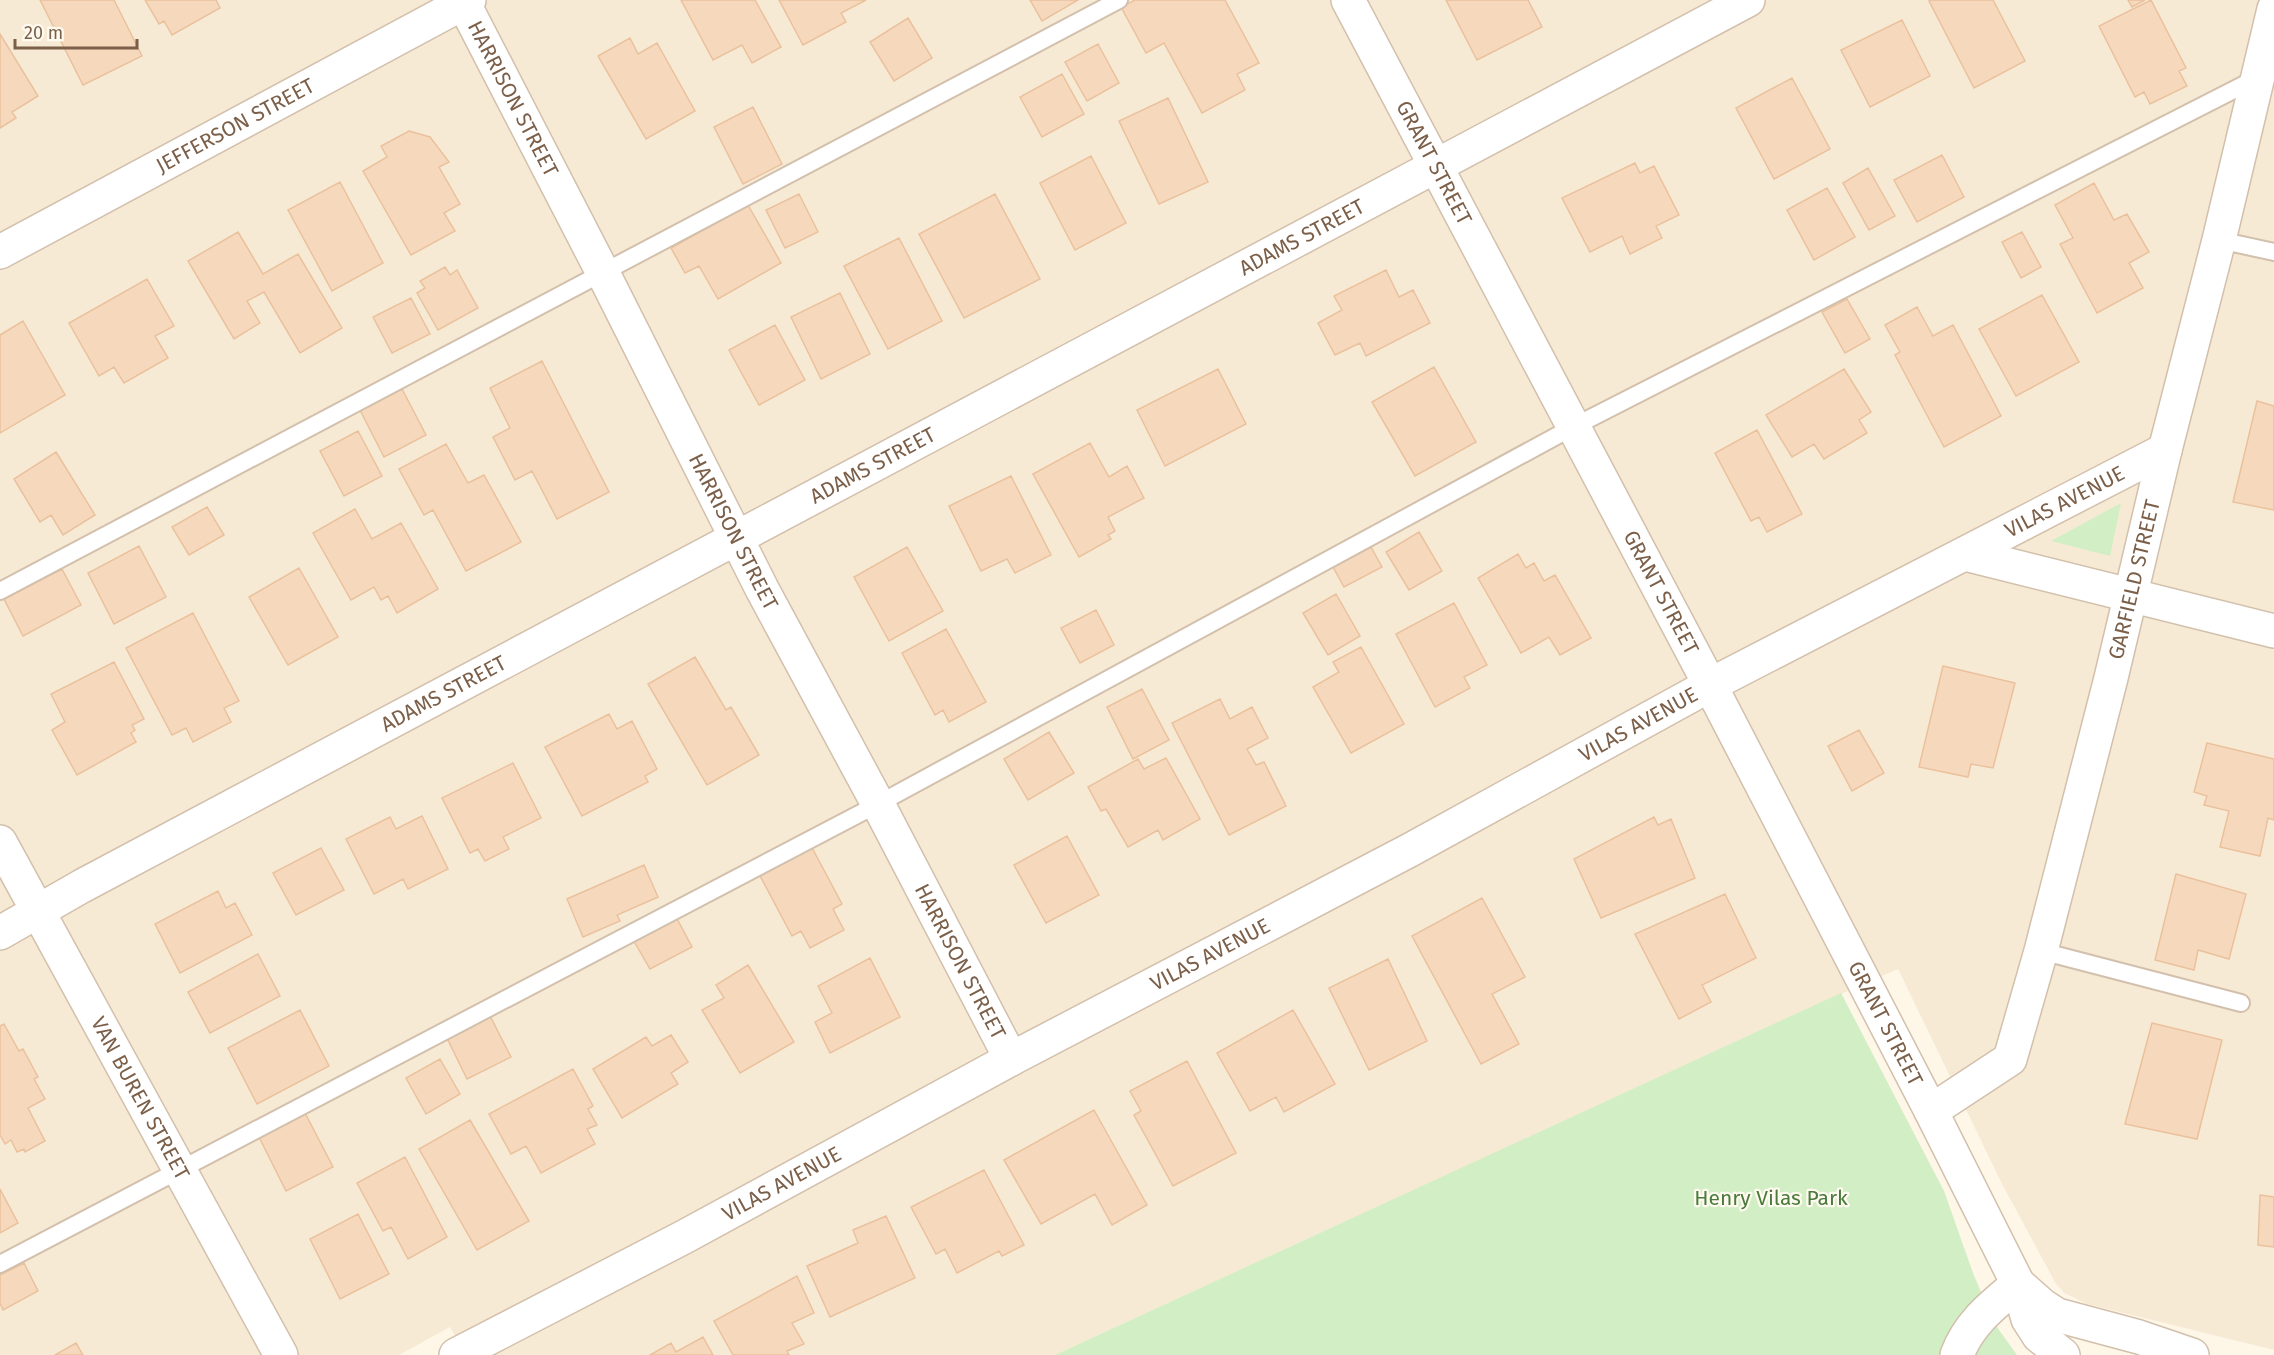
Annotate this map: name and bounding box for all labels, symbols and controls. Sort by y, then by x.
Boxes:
scale bar [15,12,136,50]
street label: HARRISON STREET [462,16,564,181]
text: 20 m [24,22,63,44]
street label: JEFFERSON STREET [152,72,319,179]
street label: GRANT STREET [1391,96,1477,229]
street label: ADAMS STREET [1235,193,1369,281]
street label: ADAMS STREET [805,421,940,510]
street label: HARRISON STREET [683,449,784,615]
street label: VILAS AVENUE [2000,460,2129,544]
street label: GARFIELD STREET [2103,497,2166,662]
street label: GRANT STREET [1618,526,1705,659]
street label: ADAMS STREET [376,650,511,738]
street label: VILAS AVENUE [1574,681,1702,768]
street label: HARRISON STREET [909,879,1011,1044]
street label: VILAS AVENUE [1146,913,1275,997]
street label: GRANT STREET [1843,957,1929,1090]
street label: VAN BUREN STREET [85,1012,195,1184]
street label: VILAS AVENUE [718,1141,846,1227]
park label: Henry Vilas Park [1694,1185,1848,1211]

